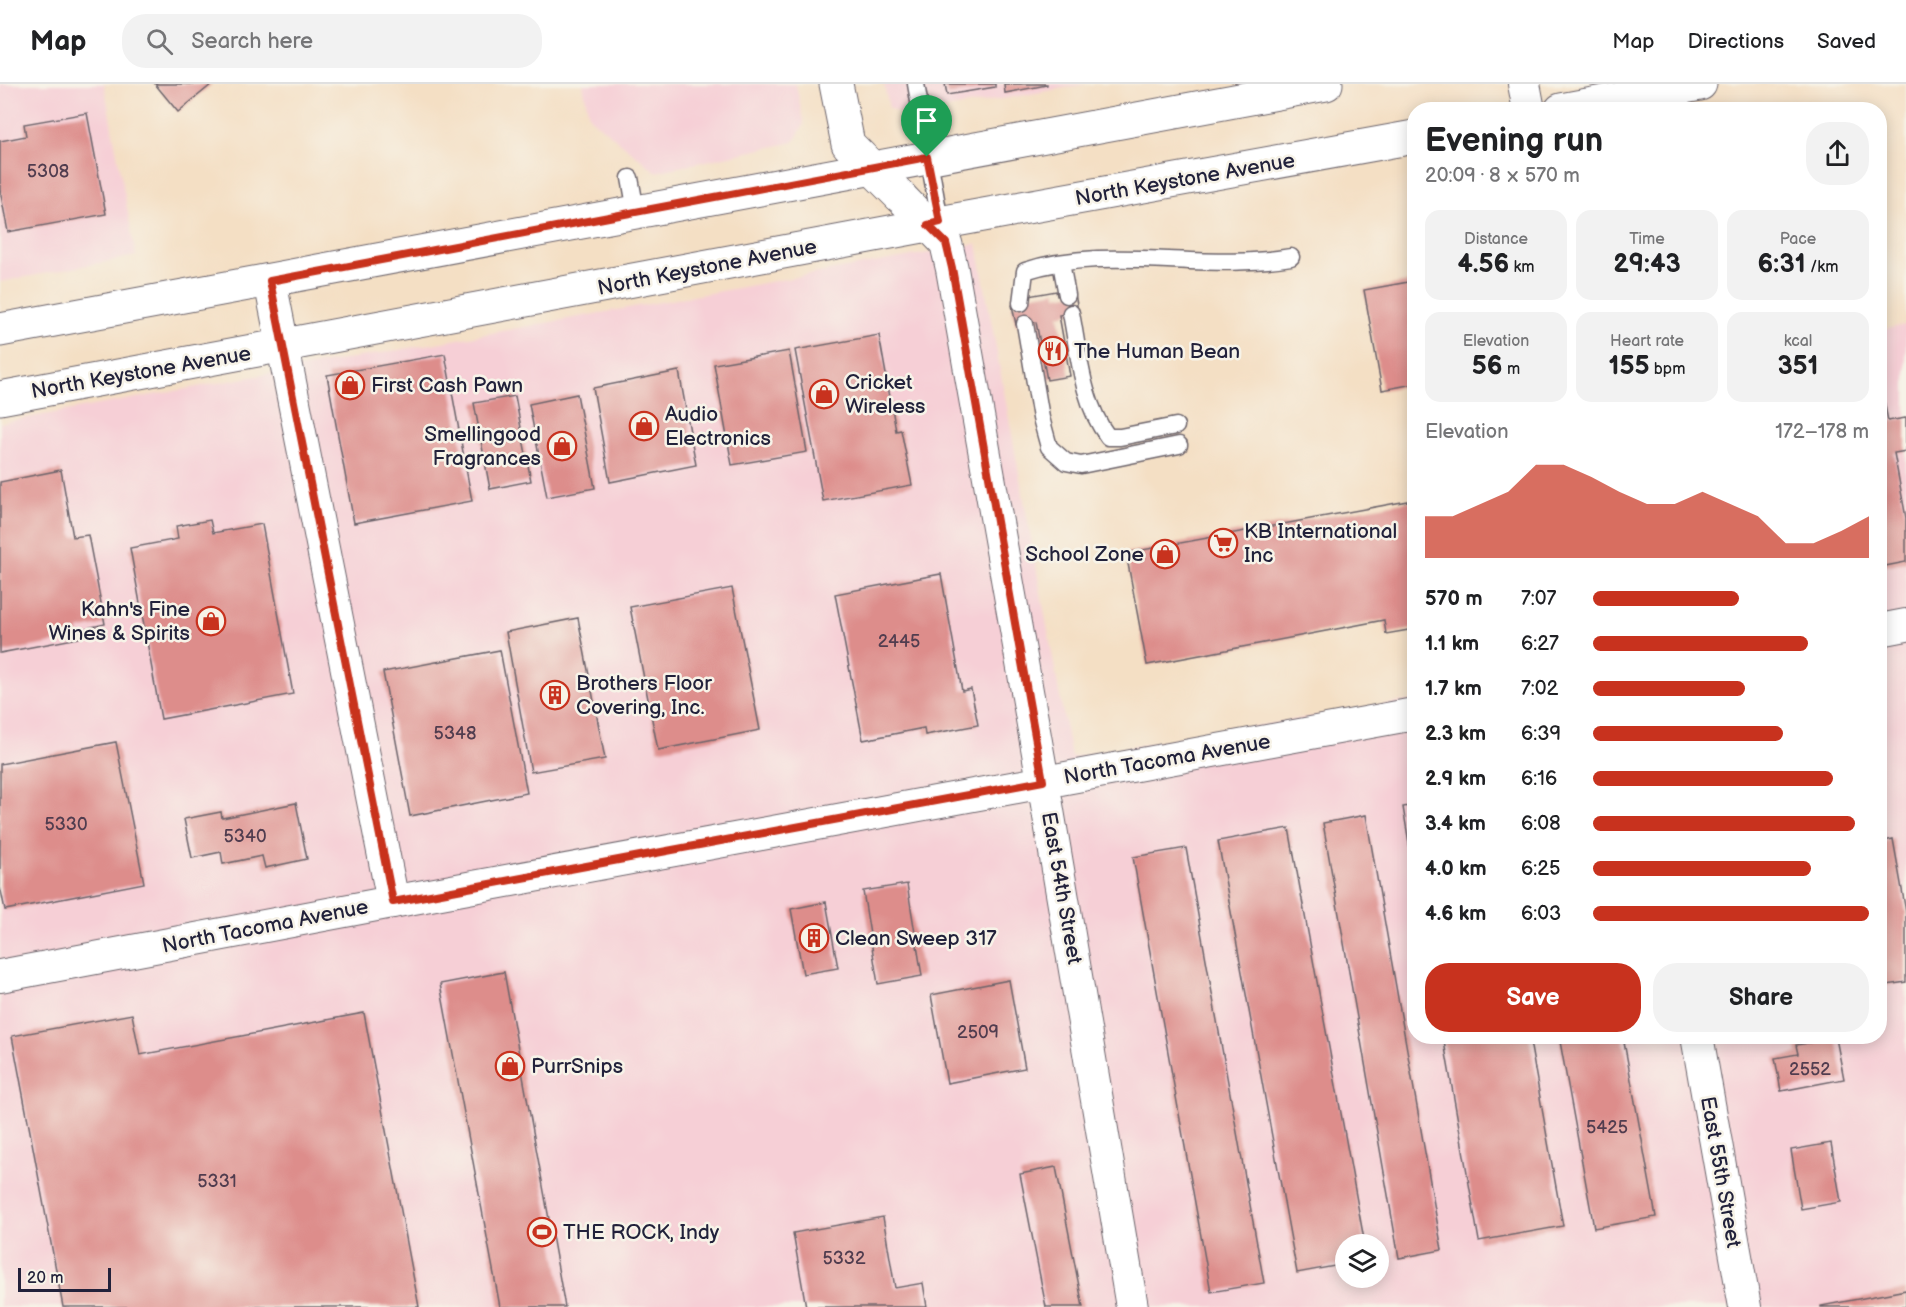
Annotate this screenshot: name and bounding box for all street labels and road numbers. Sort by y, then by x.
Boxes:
street label: North Keystone Avenue [1073,148,1297,211]
street label: North Keystone Avenue [595,234,819,301]
street label: North Keystone Avenue [29,341,253,404]
street label: North Tacoma Avenue [1062,729,1272,790]
street label: East 54th Street [1036,810,1087,967]
street label: North Tacoma Avenue [160,894,370,959]
street label: East 55th Street [1695,1094,1746,1250]

